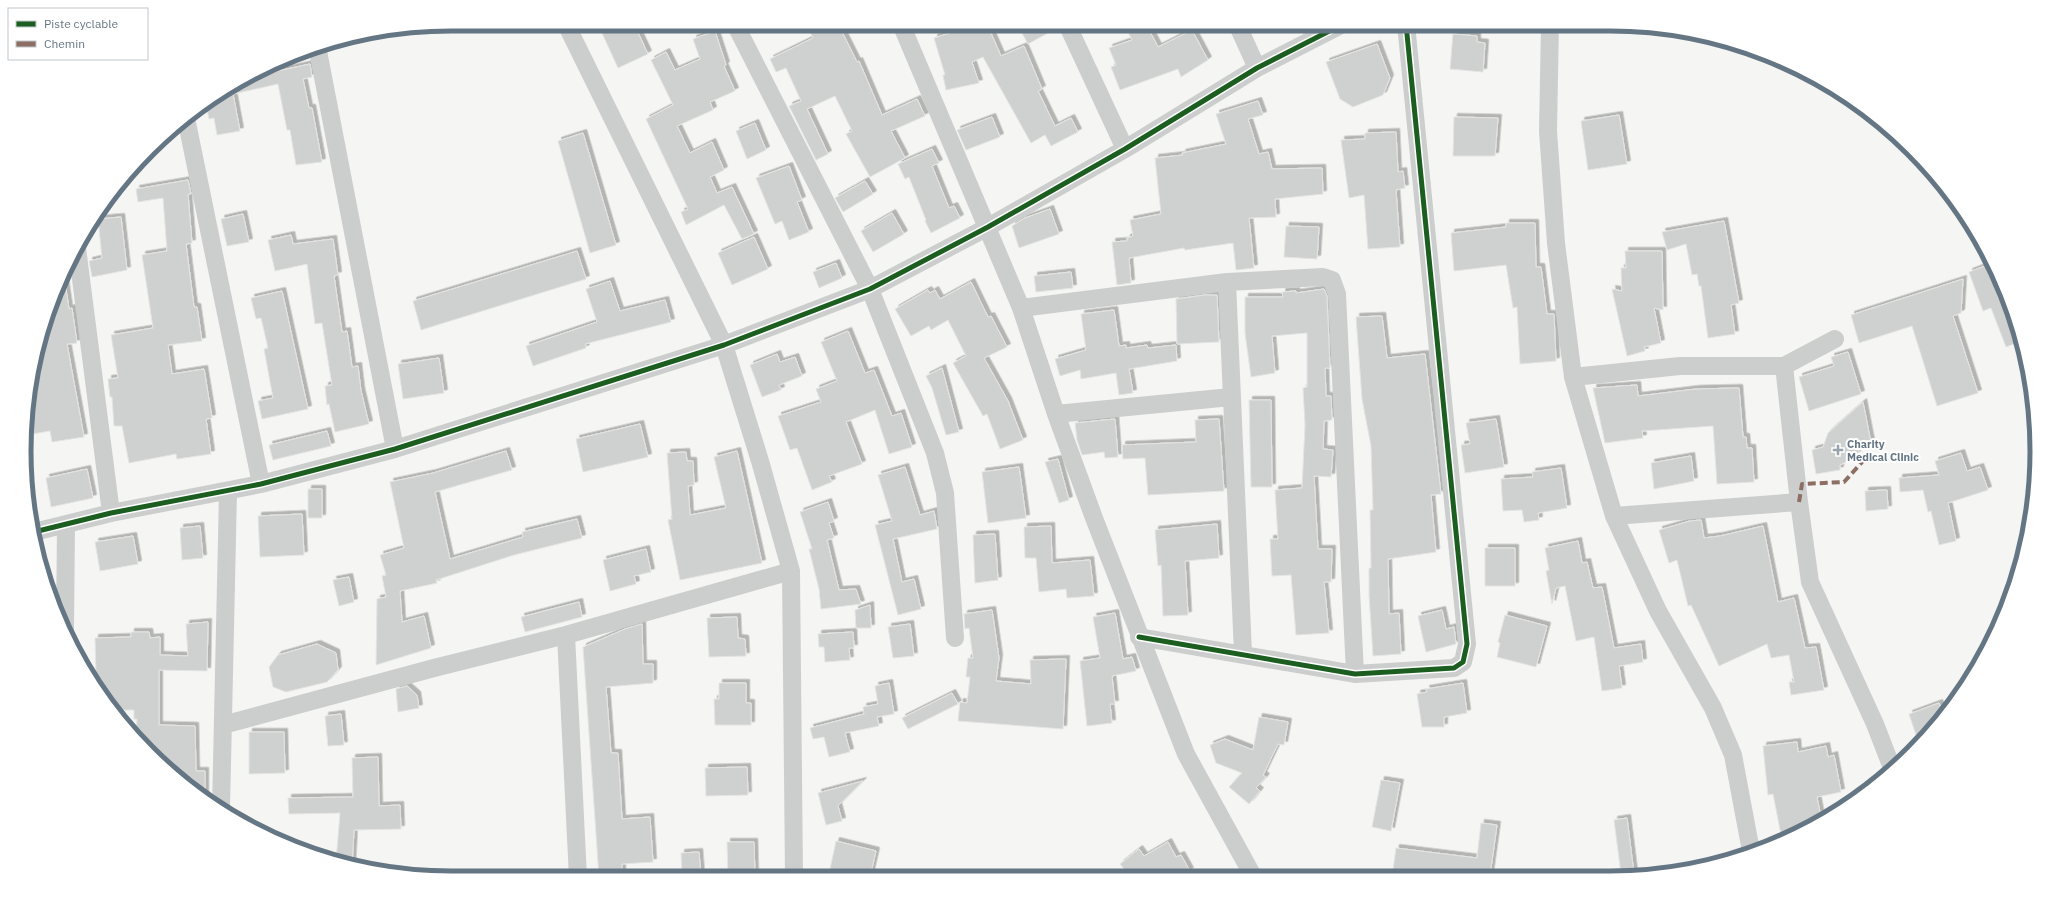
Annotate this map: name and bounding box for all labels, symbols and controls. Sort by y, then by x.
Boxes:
legend [8,8,148,60]
text: Piste cyclable [44,16,119,31]
text: Chemin [44,36,85,51]
place label: Charity Medical Clinic [1847,437,1919,464]
marker: Charity Medical Clinic [1832,444,1844,456]

